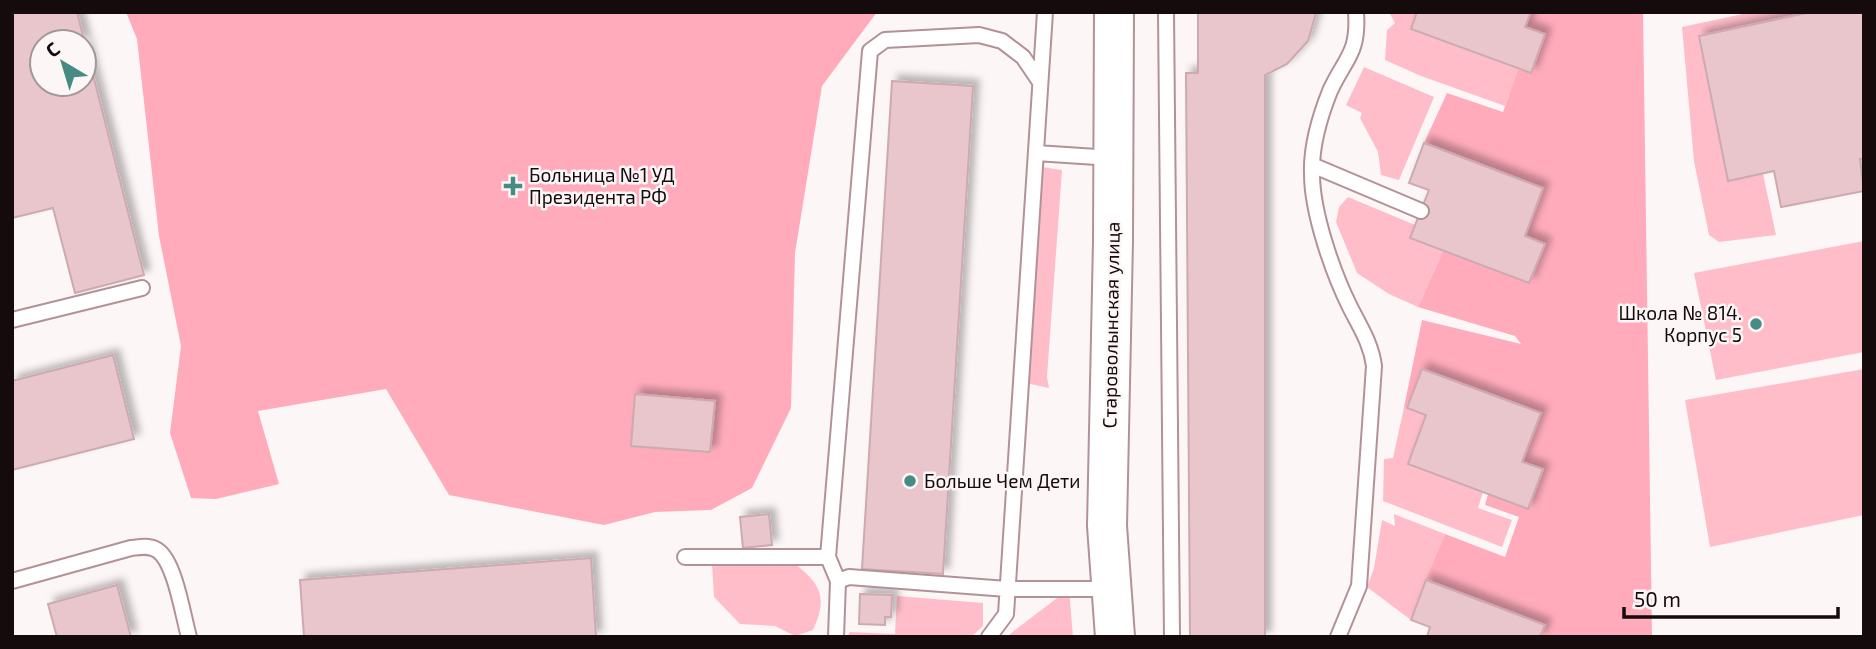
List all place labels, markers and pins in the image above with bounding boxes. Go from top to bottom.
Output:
place label: Больница №1 УД Президента РФ [529,163,675,208]
marker: Больница №1 УД Президента РФ [503,176,523,196]
place label: Школа № 814. Корпус 5 [1618,301,1742,347]
marker: Школа № 814. Корпус 5 [1748,316,1764,332]
place label: Больше Чем Дети [924,469,1080,492]
marker: Больше Чем Дети [902,473,918,489]

